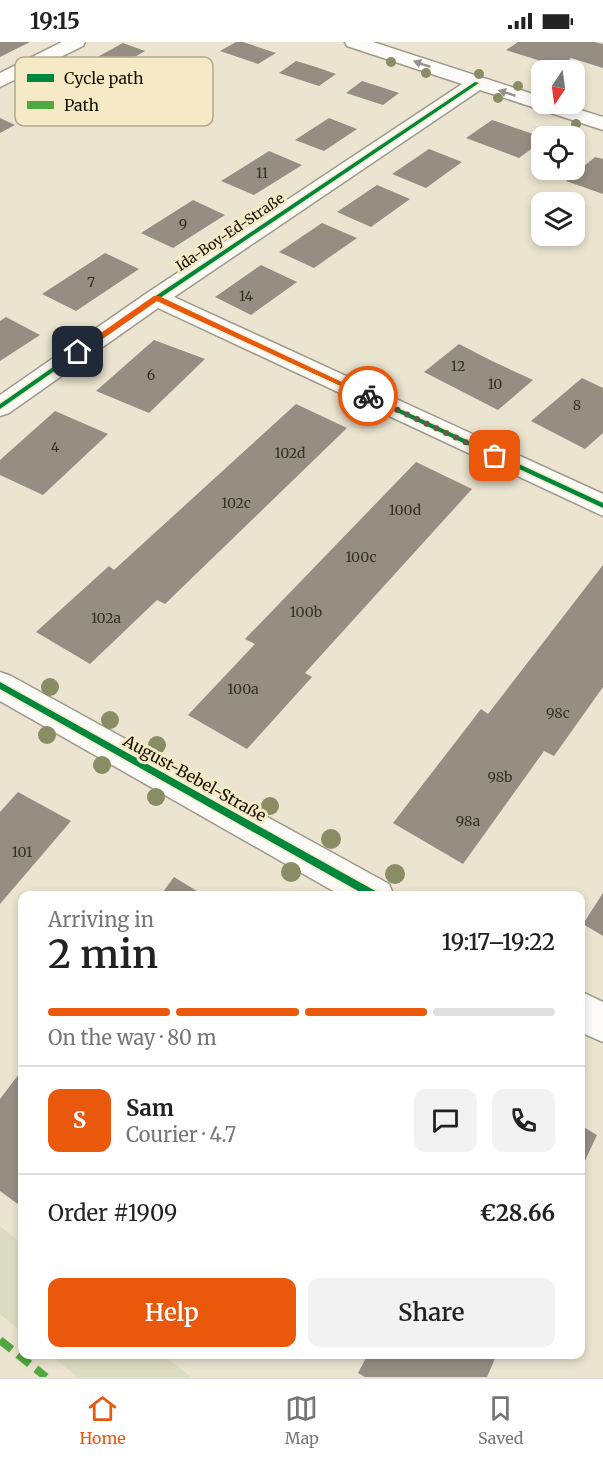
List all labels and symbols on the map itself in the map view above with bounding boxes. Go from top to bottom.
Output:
legend [15,57,213,126]
one-way arrow [413,59,431,69]
north arrow [531,60,585,114]
text: Cycle path [64,68,144,88]
one-way arrow [498,88,516,97]
text: Path [64,95,100,115]
house number: 11 [256,164,268,182]
street label: Ida-Boy-Ed-Straße [173,189,287,275]
house number: 9 [179,215,187,233]
house number: 7 [87,273,95,291]
house number: 14 [239,287,253,305]
pin [52,326,103,377]
house number: 12 [451,357,465,375]
house number: 6 [147,366,155,384]
courier [338,366,398,426]
house number: 10 [488,375,502,393]
house number: 8 [573,396,581,414]
pin [469,430,520,481]
house number: 4 [51,438,60,456]
house number: 102d [274,444,306,462]
house number: 102c [221,494,251,512]
house number: 100d [389,501,422,519]
house number: 100c [345,548,377,566]
house number: 100b [290,603,322,621]
house number: 102a [91,609,122,627]
house number: 100a [227,680,259,698]
house number: 98c [546,704,570,722]
street label: August-Bebel-Straße [119,730,270,826]
house number: 98b [488,768,512,786]
house number: 98a [456,812,481,830]
house number: 101 [12,843,32,861]

